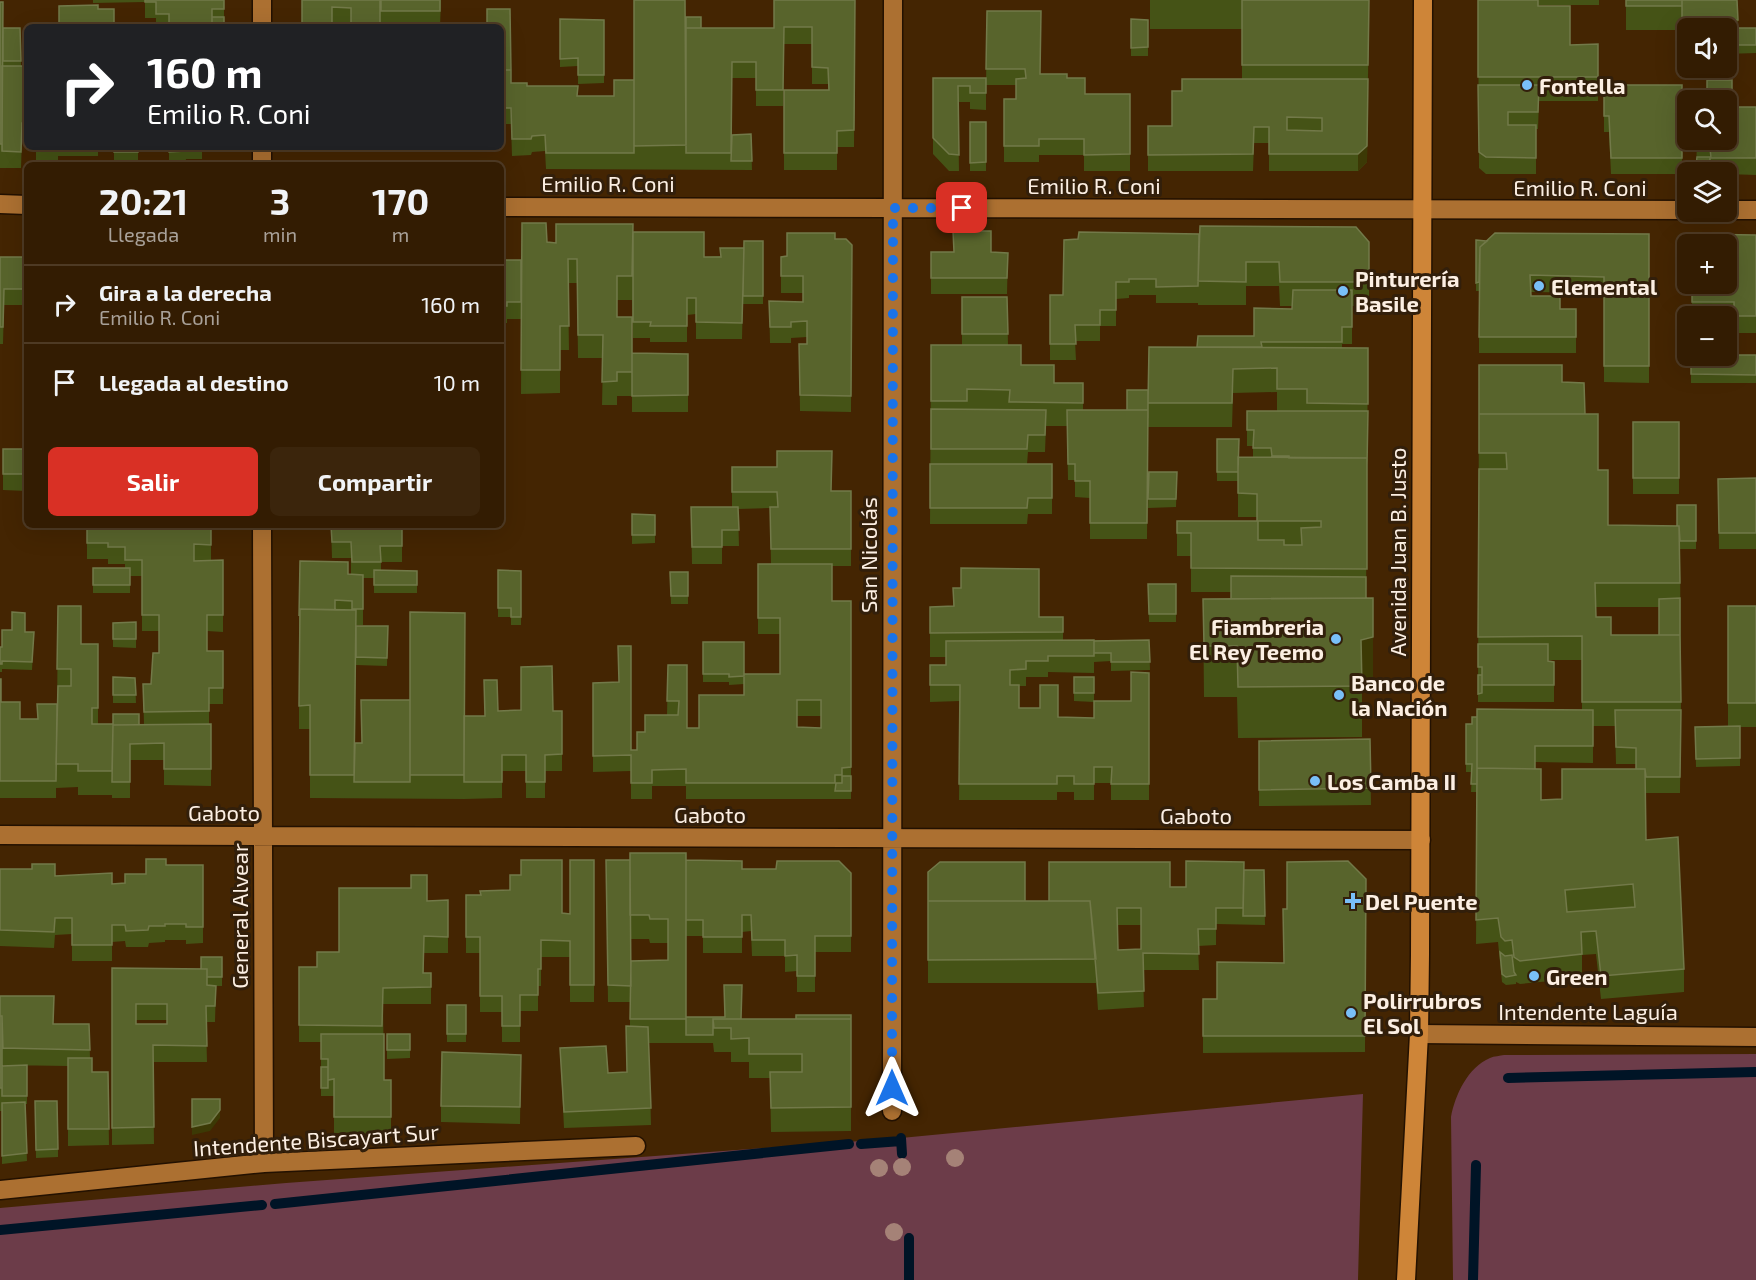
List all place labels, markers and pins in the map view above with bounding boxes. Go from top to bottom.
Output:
place label: Fontella [1539,72,1626,98]
marker: Fontella [1520,78,1534,92]
pin [936,182,987,233]
place label: Pinturería Basile [1355,265,1460,316]
place label: Elemental [1551,273,1658,299]
marker: Elemental [1532,279,1546,293]
marker: Pinturería Basile [1336,284,1350,298]
place label: Fiambreria El Rey Teemo [1189,613,1324,665]
marker: Fiambreria El Rey Teemo [1329,632,1343,646]
place label: Banco de la Nación [1351,669,1447,720]
marker: Banco de la Nación [1332,688,1346,702]
place label: Los Camba II [1327,768,1456,794]
marker: Los Camba II [1308,774,1322,788]
place label: Del Puente [1365,888,1478,914]
marker: Del Puente [1346,894,1360,908]
place label: Green [1546,963,1608,989]
marker: Green [1527,969,1541,983]
place label: Polirrubros El Sol [1363,987,1482,1038]
marker: Polirrubros El Sol [1344,1006,1358,1020]

